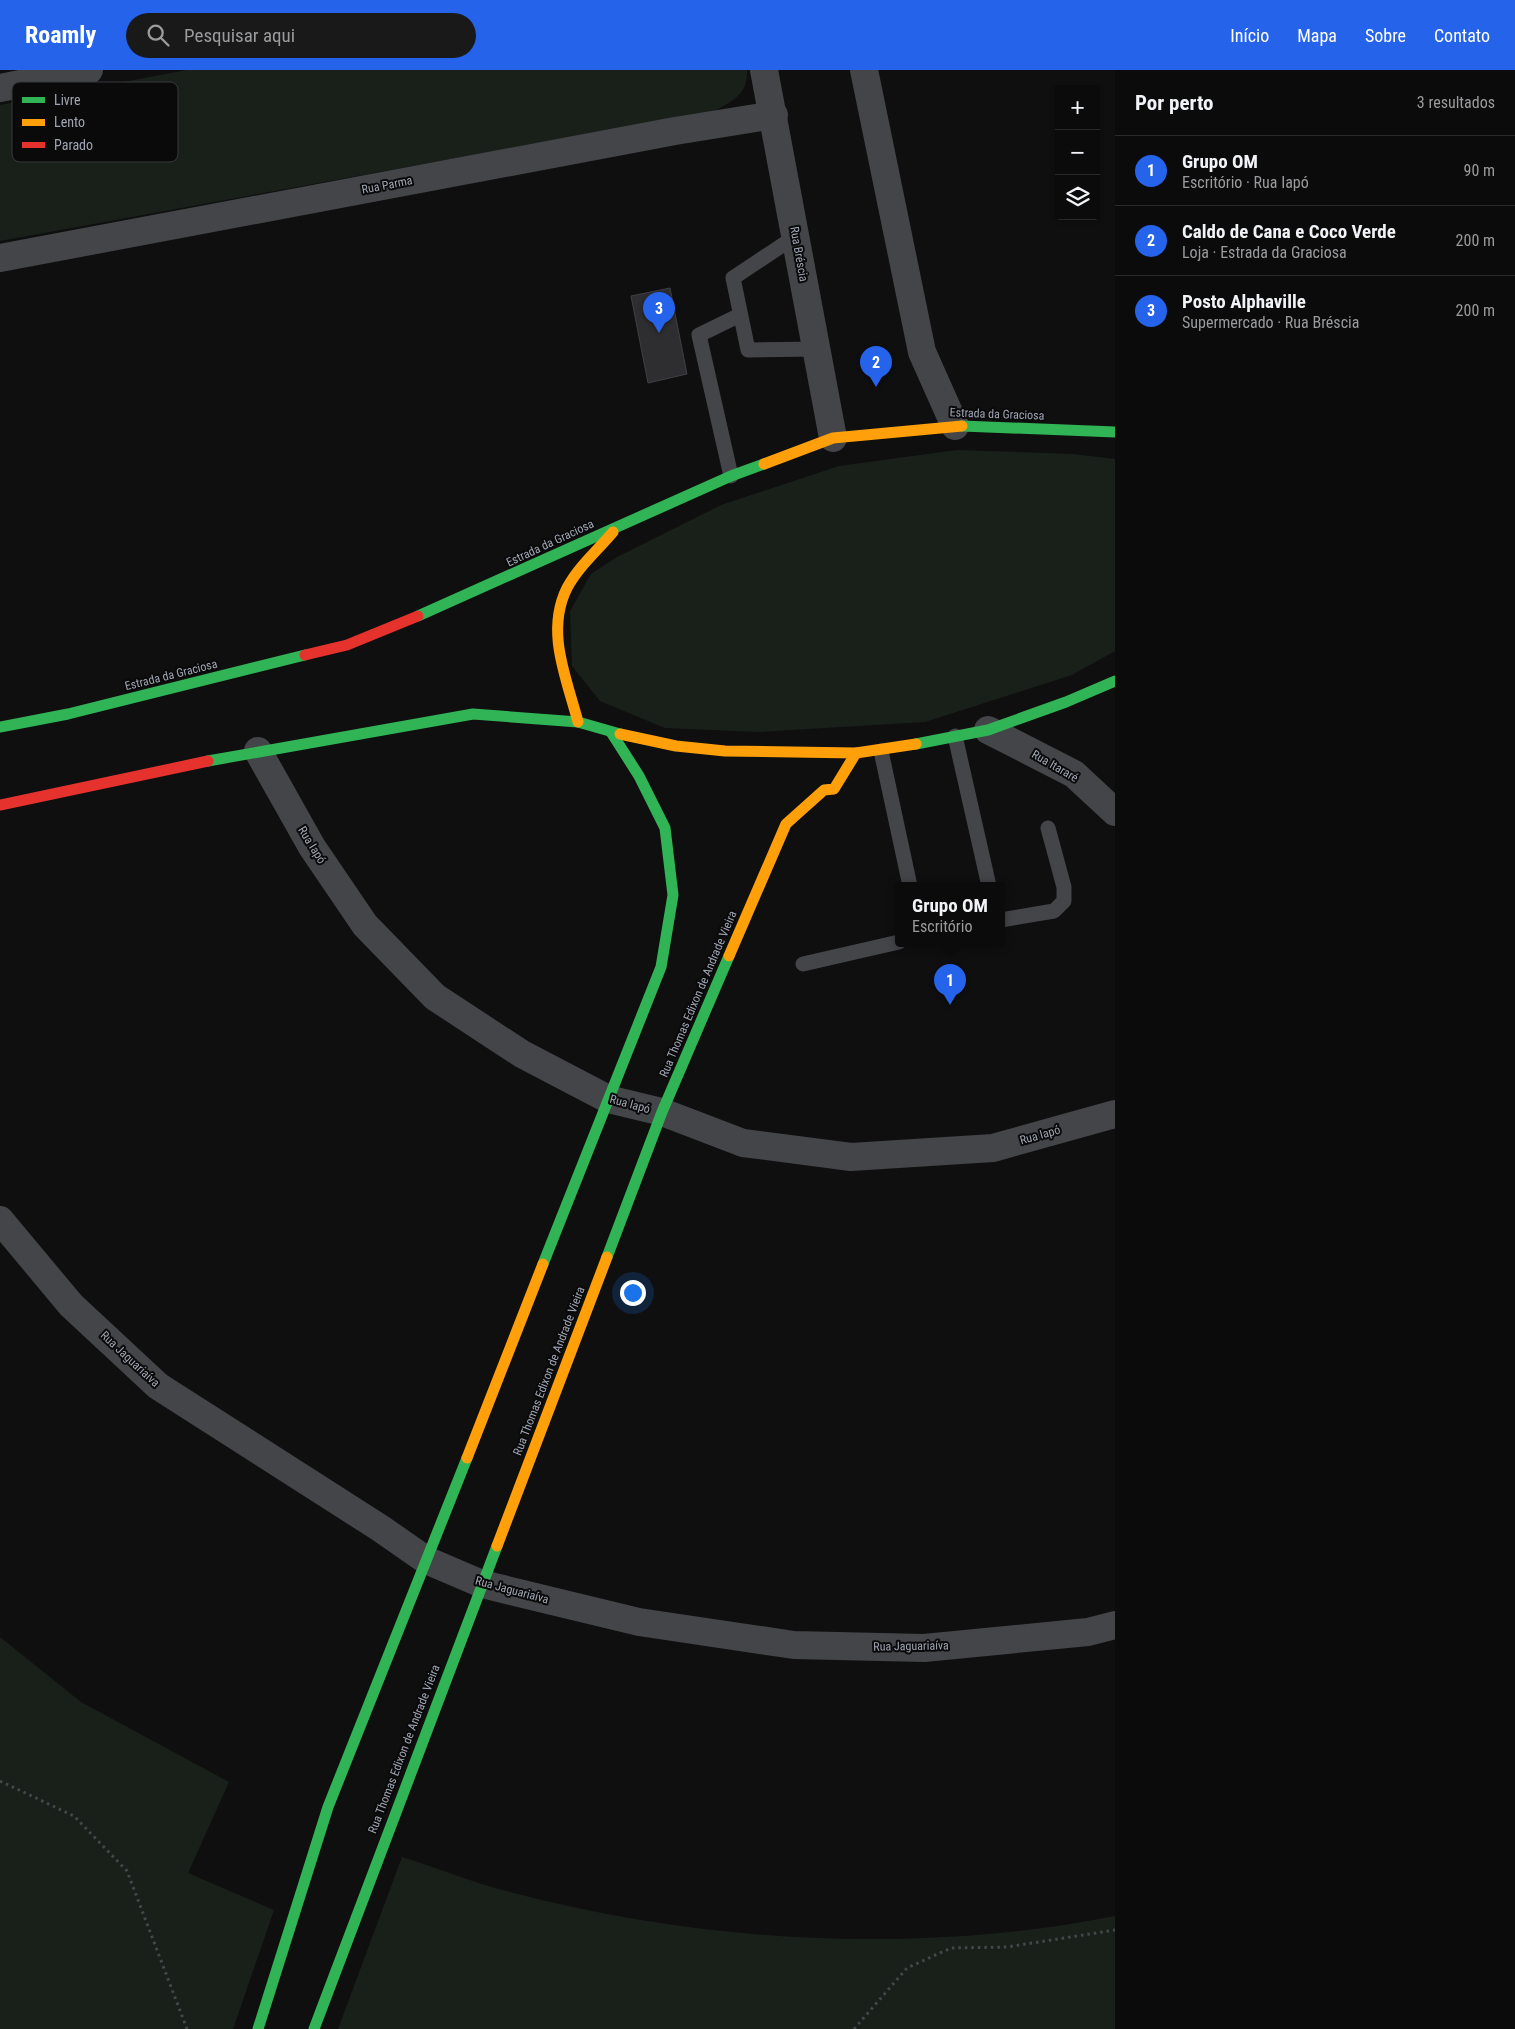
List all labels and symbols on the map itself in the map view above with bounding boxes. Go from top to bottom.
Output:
legend [12,82,178,162]
text: Livre [54,92,81,108]
text: Lento [54,114,85,130]
text: Parado [54,137,93,153]
street label: Rua Parma [360,173,414,197]
street label: Rua Bréscia [787,225,811,283]
pin: 3 [643,292,675,333]
pin: 2 [860,346,892,387]
street label: Estrada da Graciosa [949,405,1045,423]
street label: Estrada da Graciosa [504,517,596,569]
street label: Estrada da Graciosa [123,657,219,693]
street label: Rua Itararé [1029,747,1081,785]
street label: Rua Iapó [295,824,329,866]
street label: Rua Thomas Edixon de Andrade Vieira [657,908,740,1079]
pin: 1 [934,964,966,1005]
street label: Rua Iapó [608,1092,652,1116]
street label: Rua Iapó [1018,1123,1062,1147]
your location [620,1280,646,1306]
street label: Rua Thomas Edixon de Andrade Vieira [510,1285,588,1457]
street label: Rua Jaguariaíva [98,1328,163,1390]
street label: Rua Jaguariaíva [474,1573,550,1607]
street label: Rua Jaguariaíva [873,1638,949,1654]
street label: Rua Thomas Edixon de Andrade Vieira [365,1663,443,1835]

